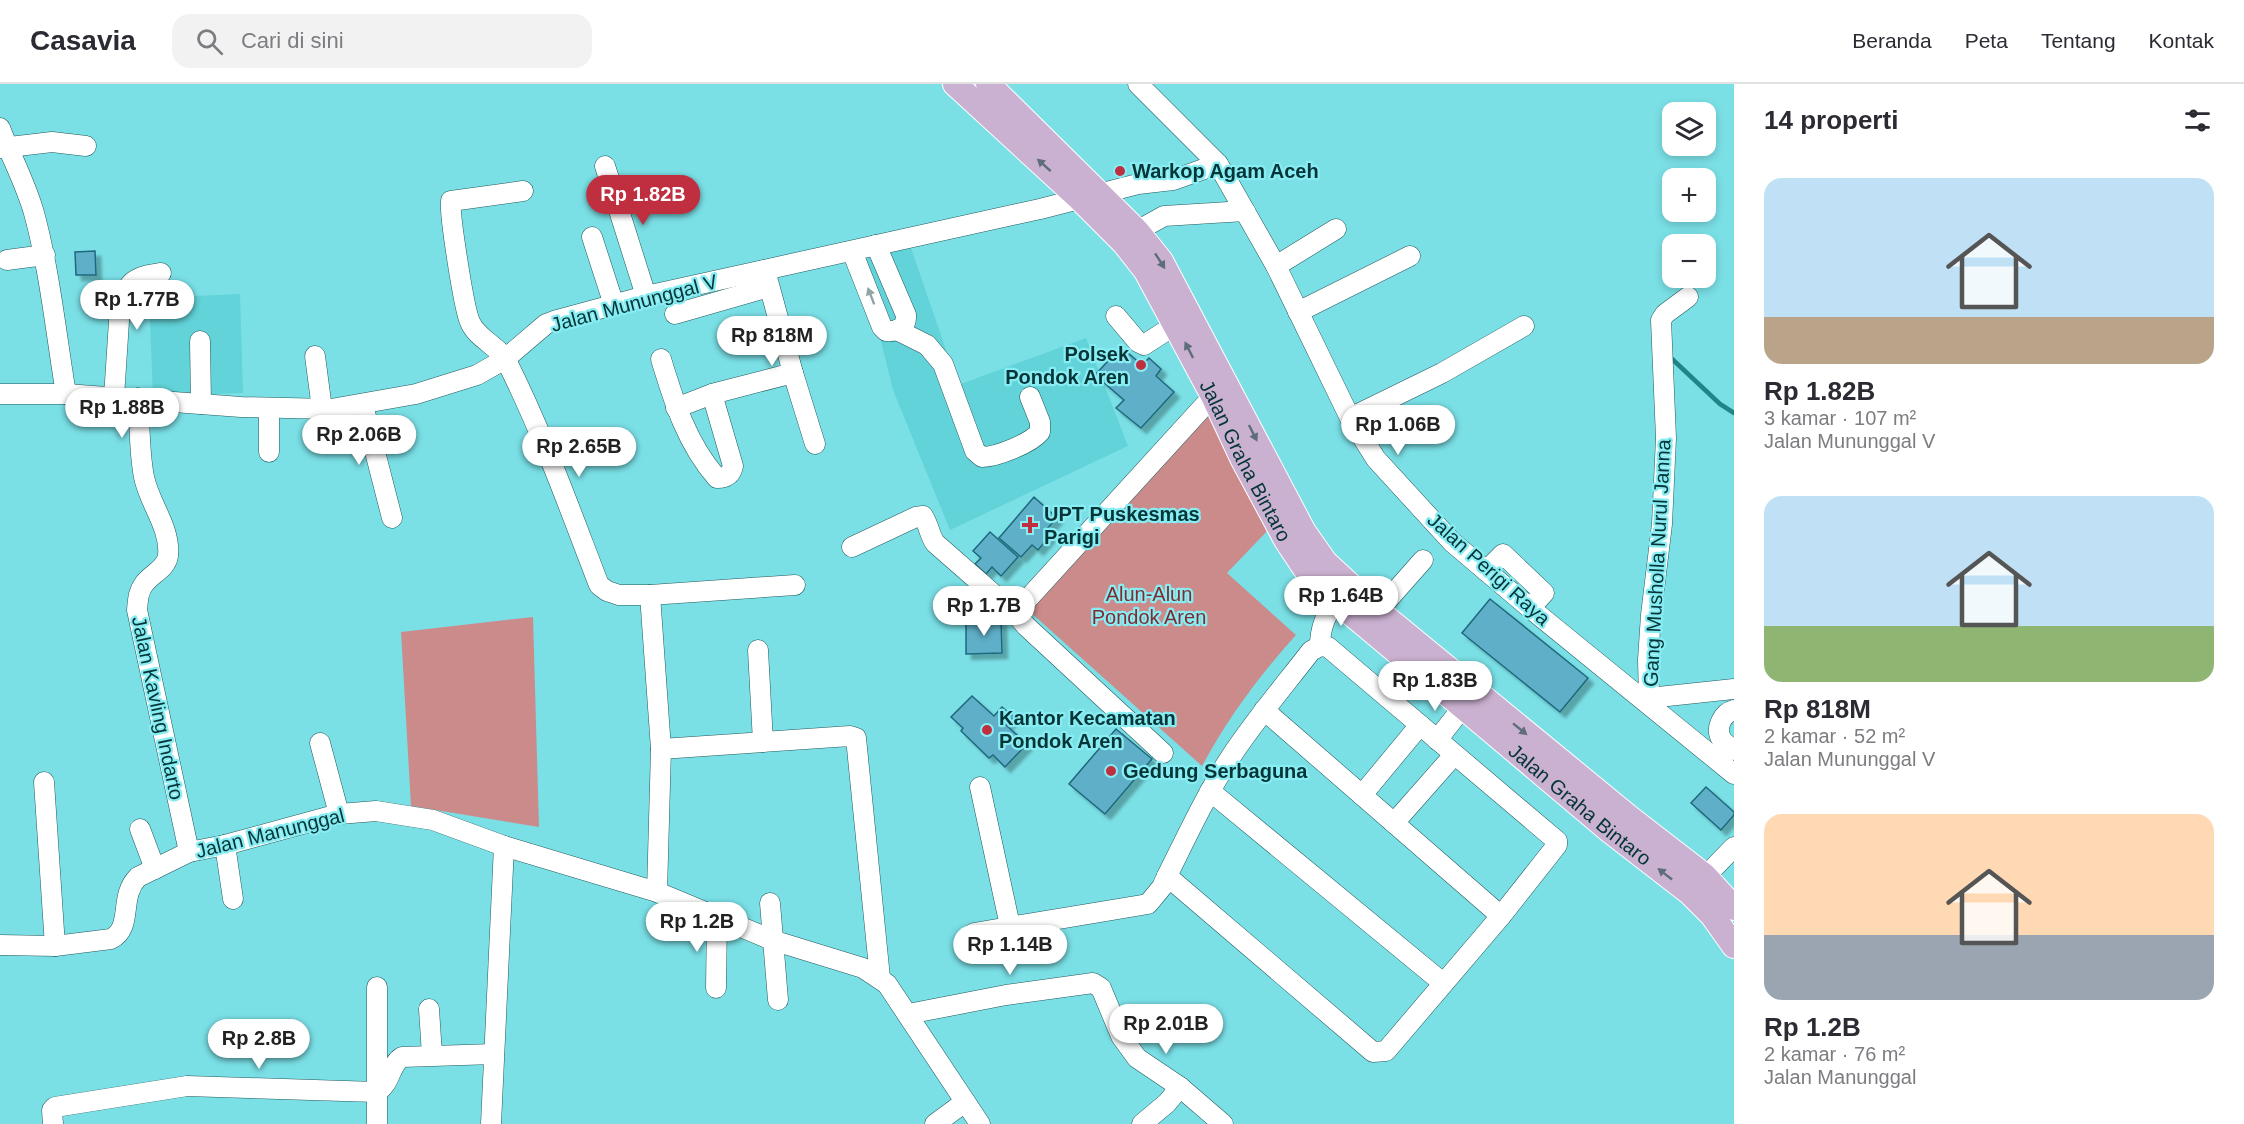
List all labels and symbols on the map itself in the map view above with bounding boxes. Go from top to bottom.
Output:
one-way arrow [1037,159,1051,173]
place label: Warkop Agam Aceh [1132,160,1319,182]
marker: Warkop Agam Aceh [1113,164,1127,178]
pin: Rp 1.82B [581,175,705,226]
one-way arrow [1155,253,1166,270]
street label: Jalan Mununggal V [548,270,720,336]
pin: Rp 1.77B [75,280,199,331]
one-way arrow [866,287,876,305]
pin: Rp 818M [717,316,827,367]
one-way arrow [1184,341,1194,358]
place label: Polsek Pondok Aren [1005,343,1130,388]
marker: Polsek Pondok Aren [1134,358,1148,372]
street label: Jalan Graha Bintaro [1196,376,1296,545]
pin: Rp 1.88B [60,388,184,439]
pin: Rp 1.06B [1336,405,1460,456]
pin: Rp 2.06B [297,415,421,466]
one-way arrow [1248,425,1258,442]
pin: Rp 2.65B [517,427,641,478]
street label: Gang Musholla Nurul Janna [1640,438,1675,687]
place label: UPT Puskesmas Parigi [1044,503,1200,548]
street label: Jalan Perigi Raya [1423,508,1555,630]
marker: UPT Puskesmas Parigi [1021,516,1039,534]
pin: Rp 1.64B [1279,576,1403,627]
park label: Alun-Alun Pondok Aren [1092,583,1206,628]
pin: Rp 1.7B [929,586,1039,637]
street label: Jalan Kavling Indarto [128,614,188,802]
pin: Rp 1.83B [1373,661,1497,712]
place label: Kantor Kecamatan Pondok Aren [999,707,1176,752]
marker: Kantor Kecamatan Pondok Aren [980,723,994,737]
one-way arrow [1512,723,1528,736]
street label: Jalan Graha Bintaro [1504,739,1655,870]
place label: Gedung Serbaguna [1123,760,1308,782]
marker: Gedung Serbaguna [1104,764,1118,778]
street label: Jalan Manunggal [193,804,347,862]
one-way arrow [1657,867,1673,880]
pin: Rp 1.2B [642,902,752,953]
pin: Rp 1.14B [948,925,1072,976]
pin: Rp 2.01B [1104,1004,1228,1055]
pin: Rp 2.8B [204,1019,314,1070]

